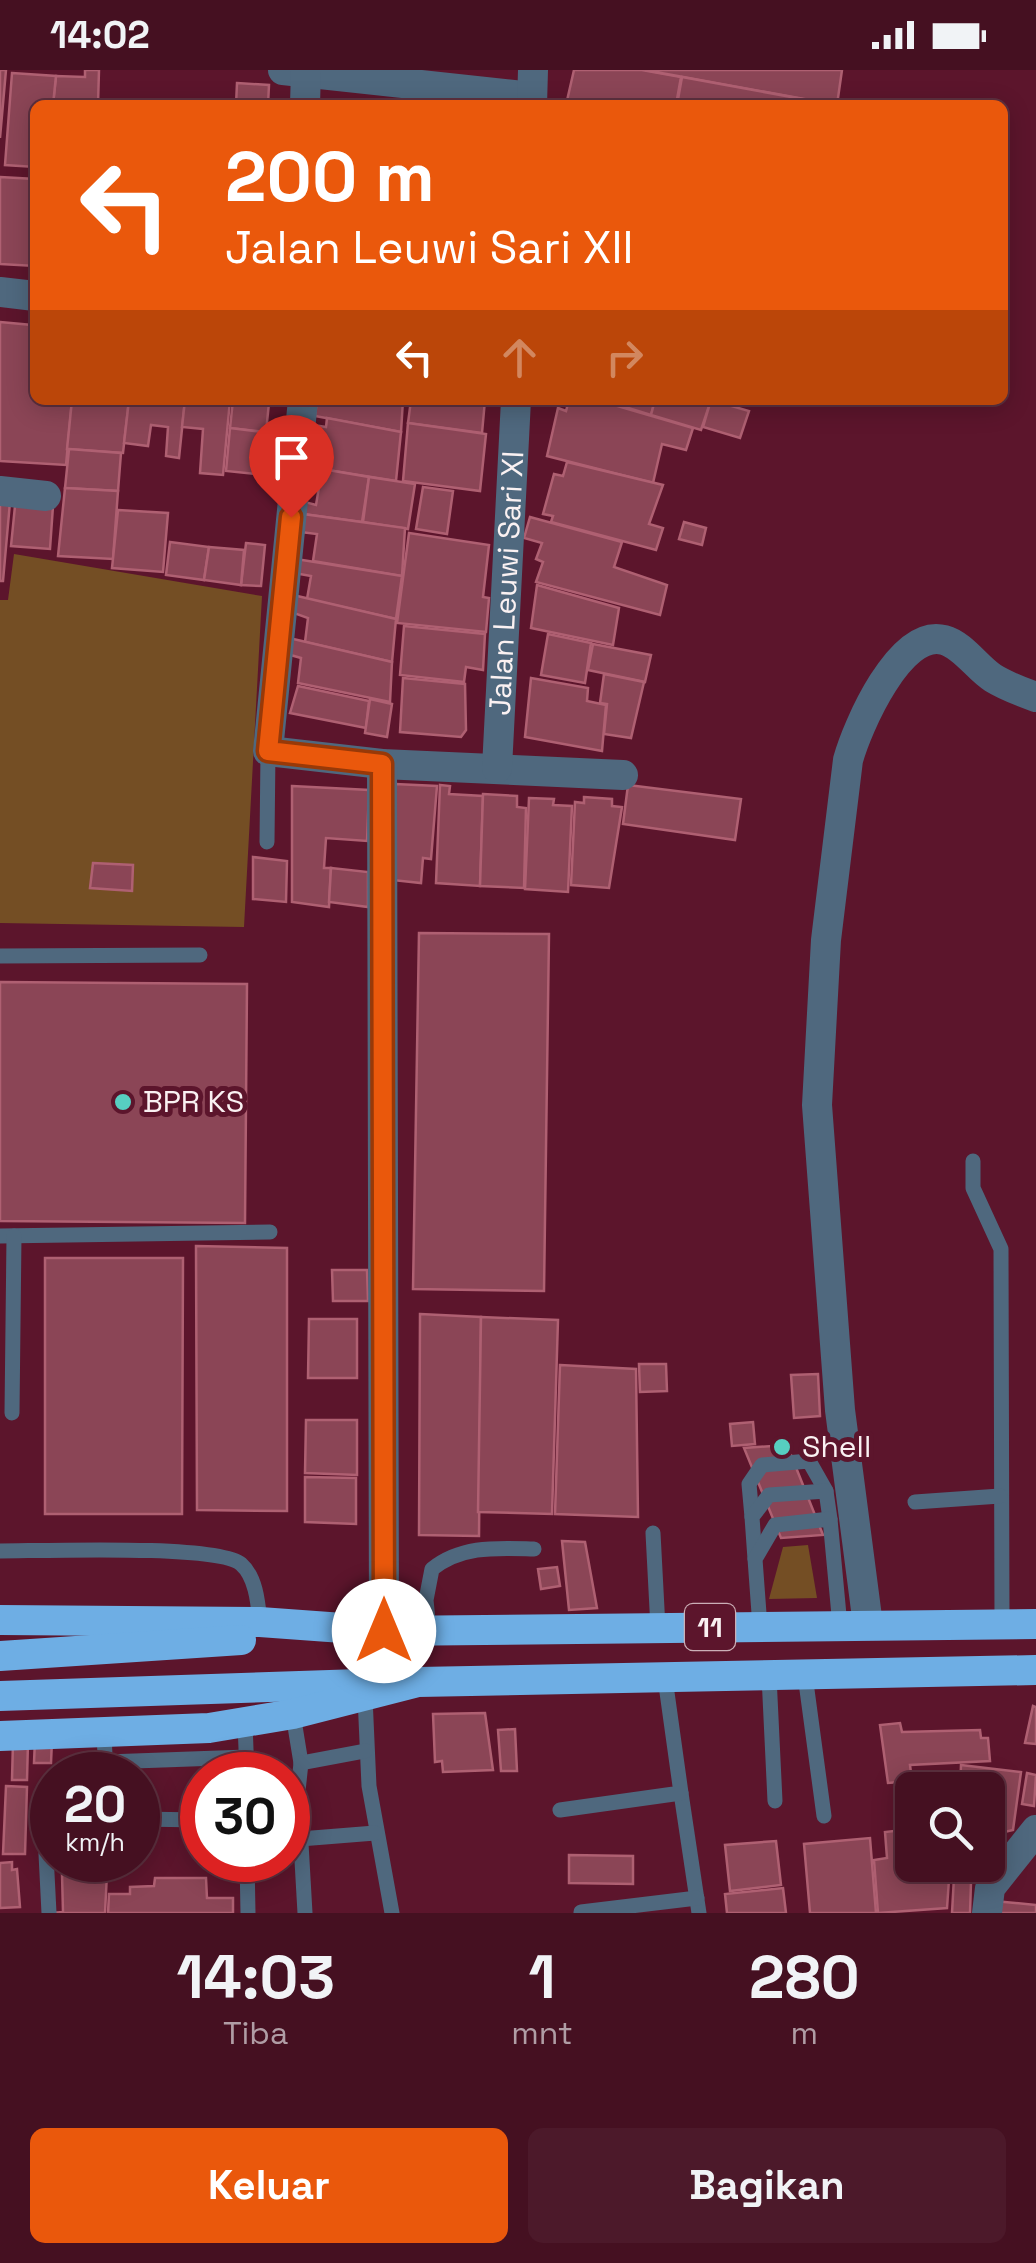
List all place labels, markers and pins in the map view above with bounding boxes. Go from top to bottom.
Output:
pin [249,415,334,518]
place label: BPR KS [143,1082,244,1121]
marker: BPR KS [112,1091,134,1113]
place label: Shell [802,1427,871,1466]
marker: Shell [771,1436,793,1458]

